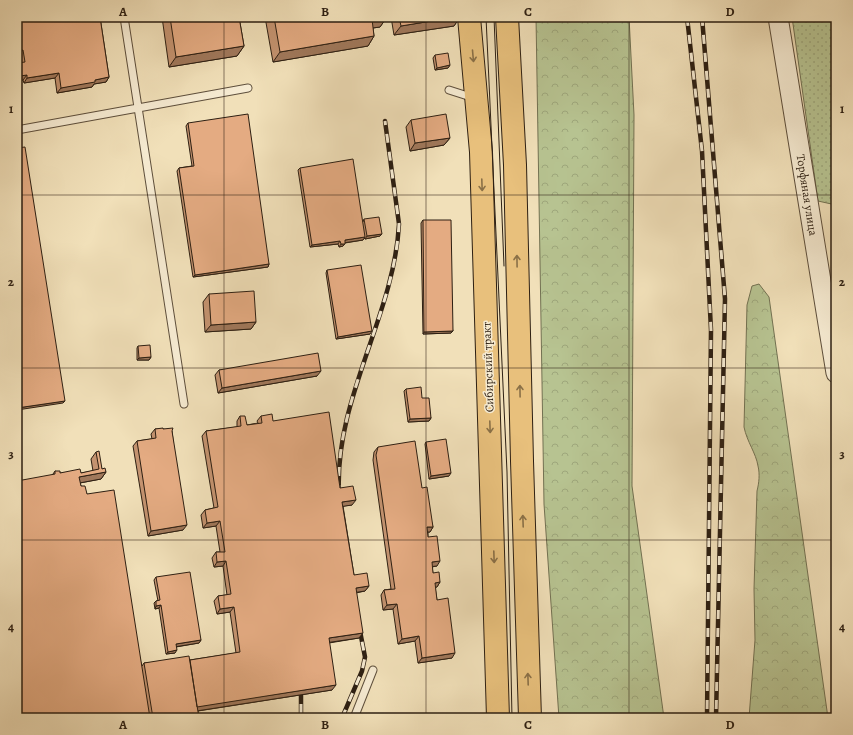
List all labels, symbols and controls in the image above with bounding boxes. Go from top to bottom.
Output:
text: A [118,3,128,20]
text: B [321,3,329,20]
text: C [524,3,532,20]
text: D [725,3,735,20]
one-way arrow [469,49,476,62]
text: 1 [9,100,14,117]
text: 1 [840,100,845,117]
street label: Торфяная улица [793,153,821,237]
one-way arrow [478,178,486,191]
one-way arrow [513,255,521,268]
text: 2 [8,273,15,290]
text: 2 [839,273,846,290]
street label: Сибирский тракт [478,321,498,413]
one-way arrow [516,385,524,398]
one-way arrow [486,420,494,433]
text: 3 [8,445,14,462]
text: 3 [839,445,845,462]
one-way arrow [520,515,527,528]
one-way arrow [490,550,498,563]
text: 4 [8,618,14,635]
text: 4 [839,618,845,635]
one-way arrow [525,673,532,686]
text: A [118,716,128,733]
text: B [321,716,329,733]
text: C [524,716,532,733]
text: D [725,716,735,733]

